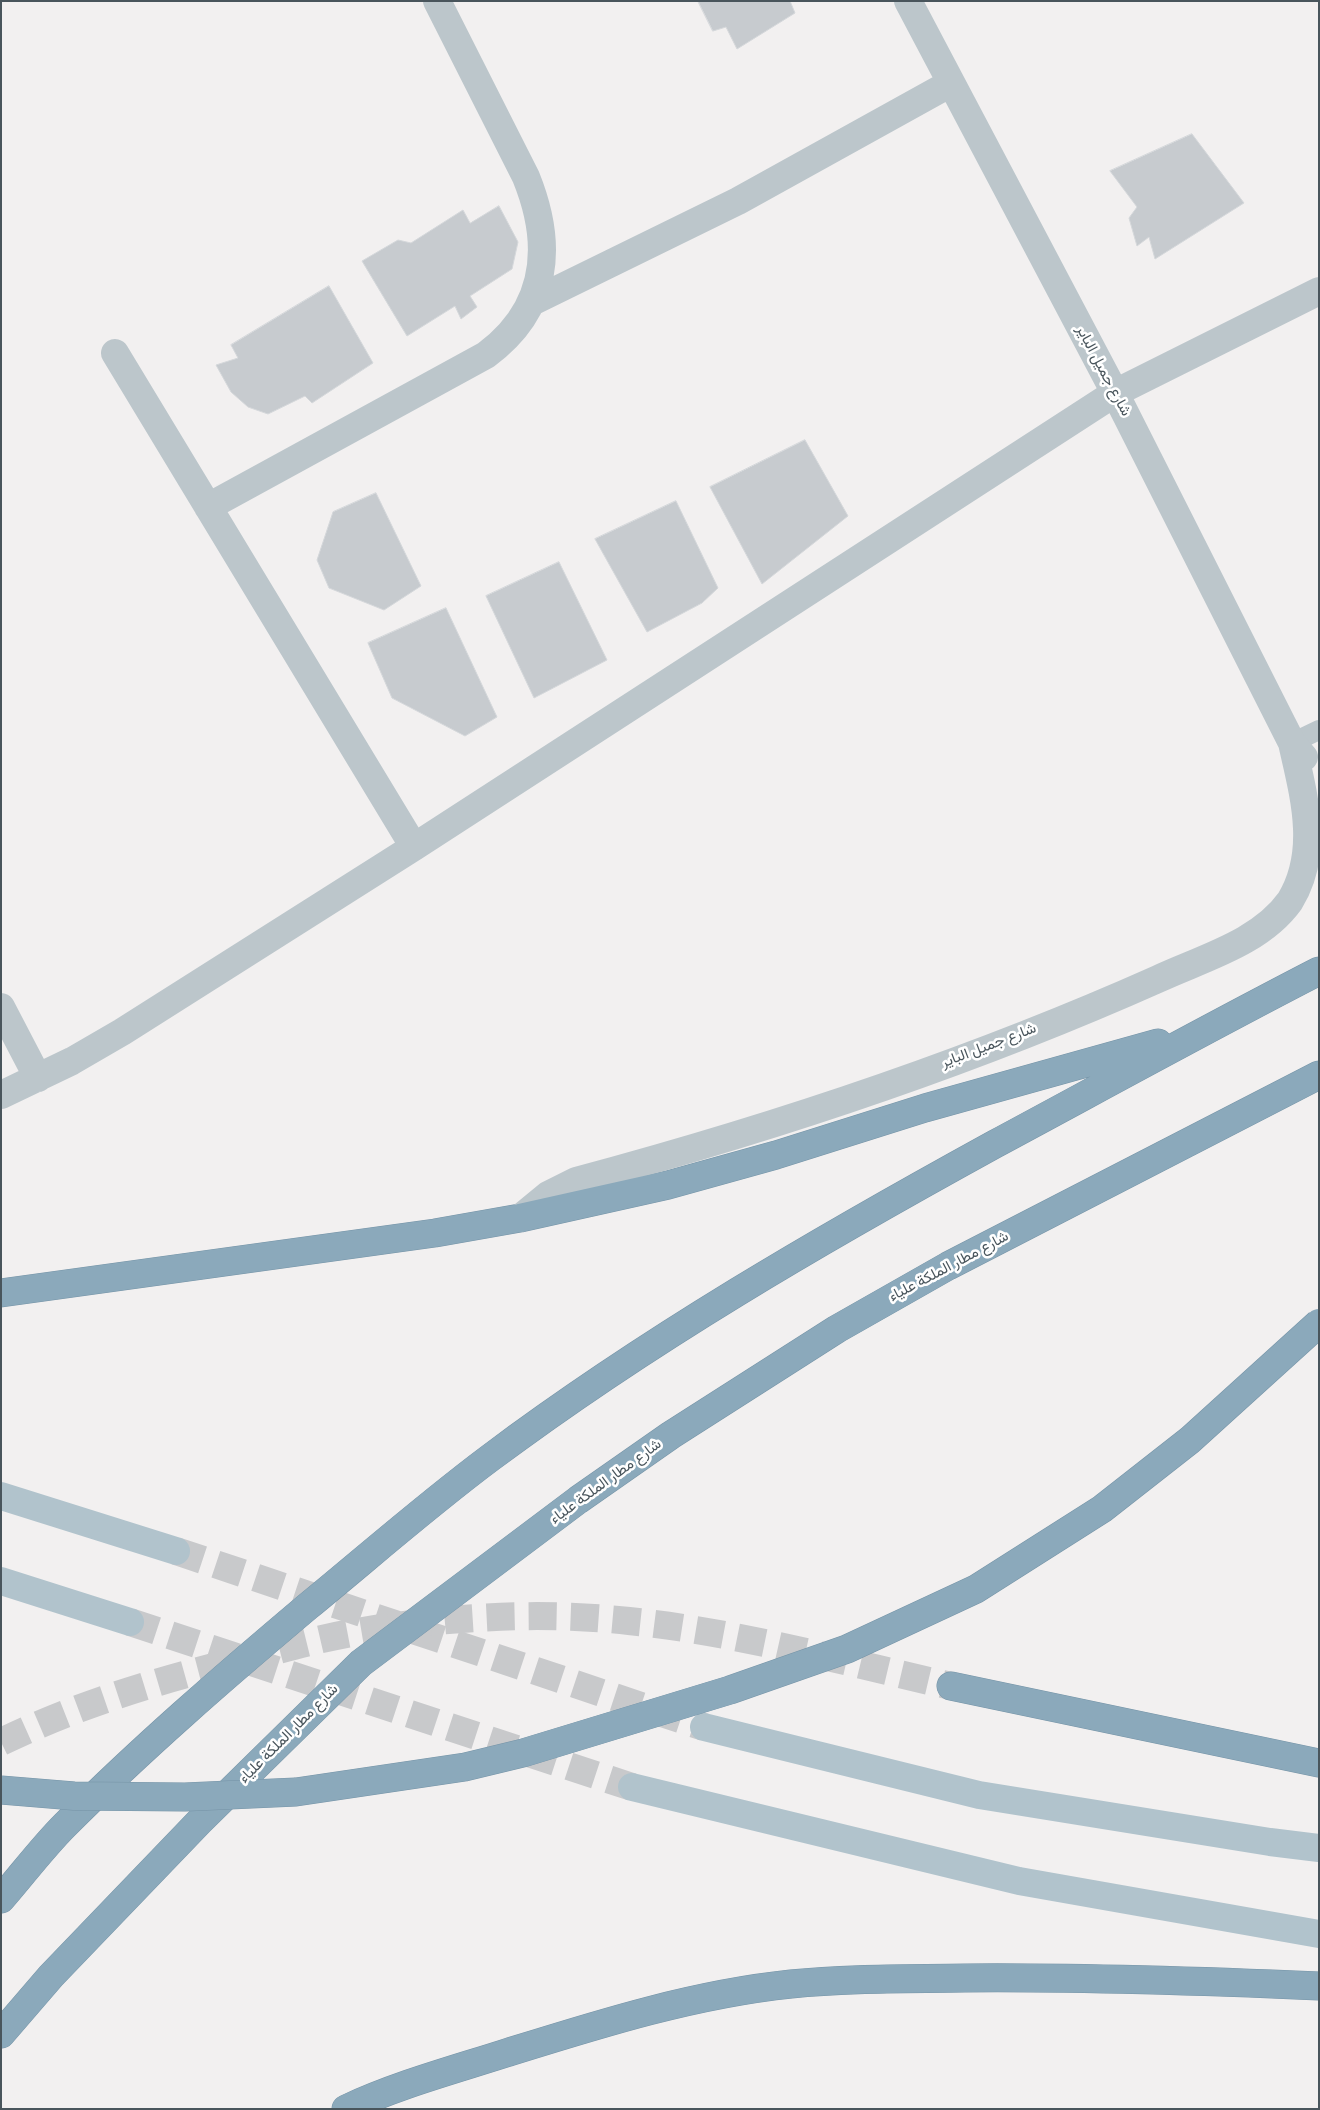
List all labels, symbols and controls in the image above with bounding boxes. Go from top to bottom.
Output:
street label: شارع جميل الباير [1072,323,1134,419]
street label: شارع جميل الباير [939,1020,1039,1072]
street label: شارع مطار الملكة علياء [886,1228,1012,1306]
street label: شارع مطار الملكة علياء [547,1436,665,1528]
street label: شارع مطار الملكة علياء [236,1681,342,1787]

